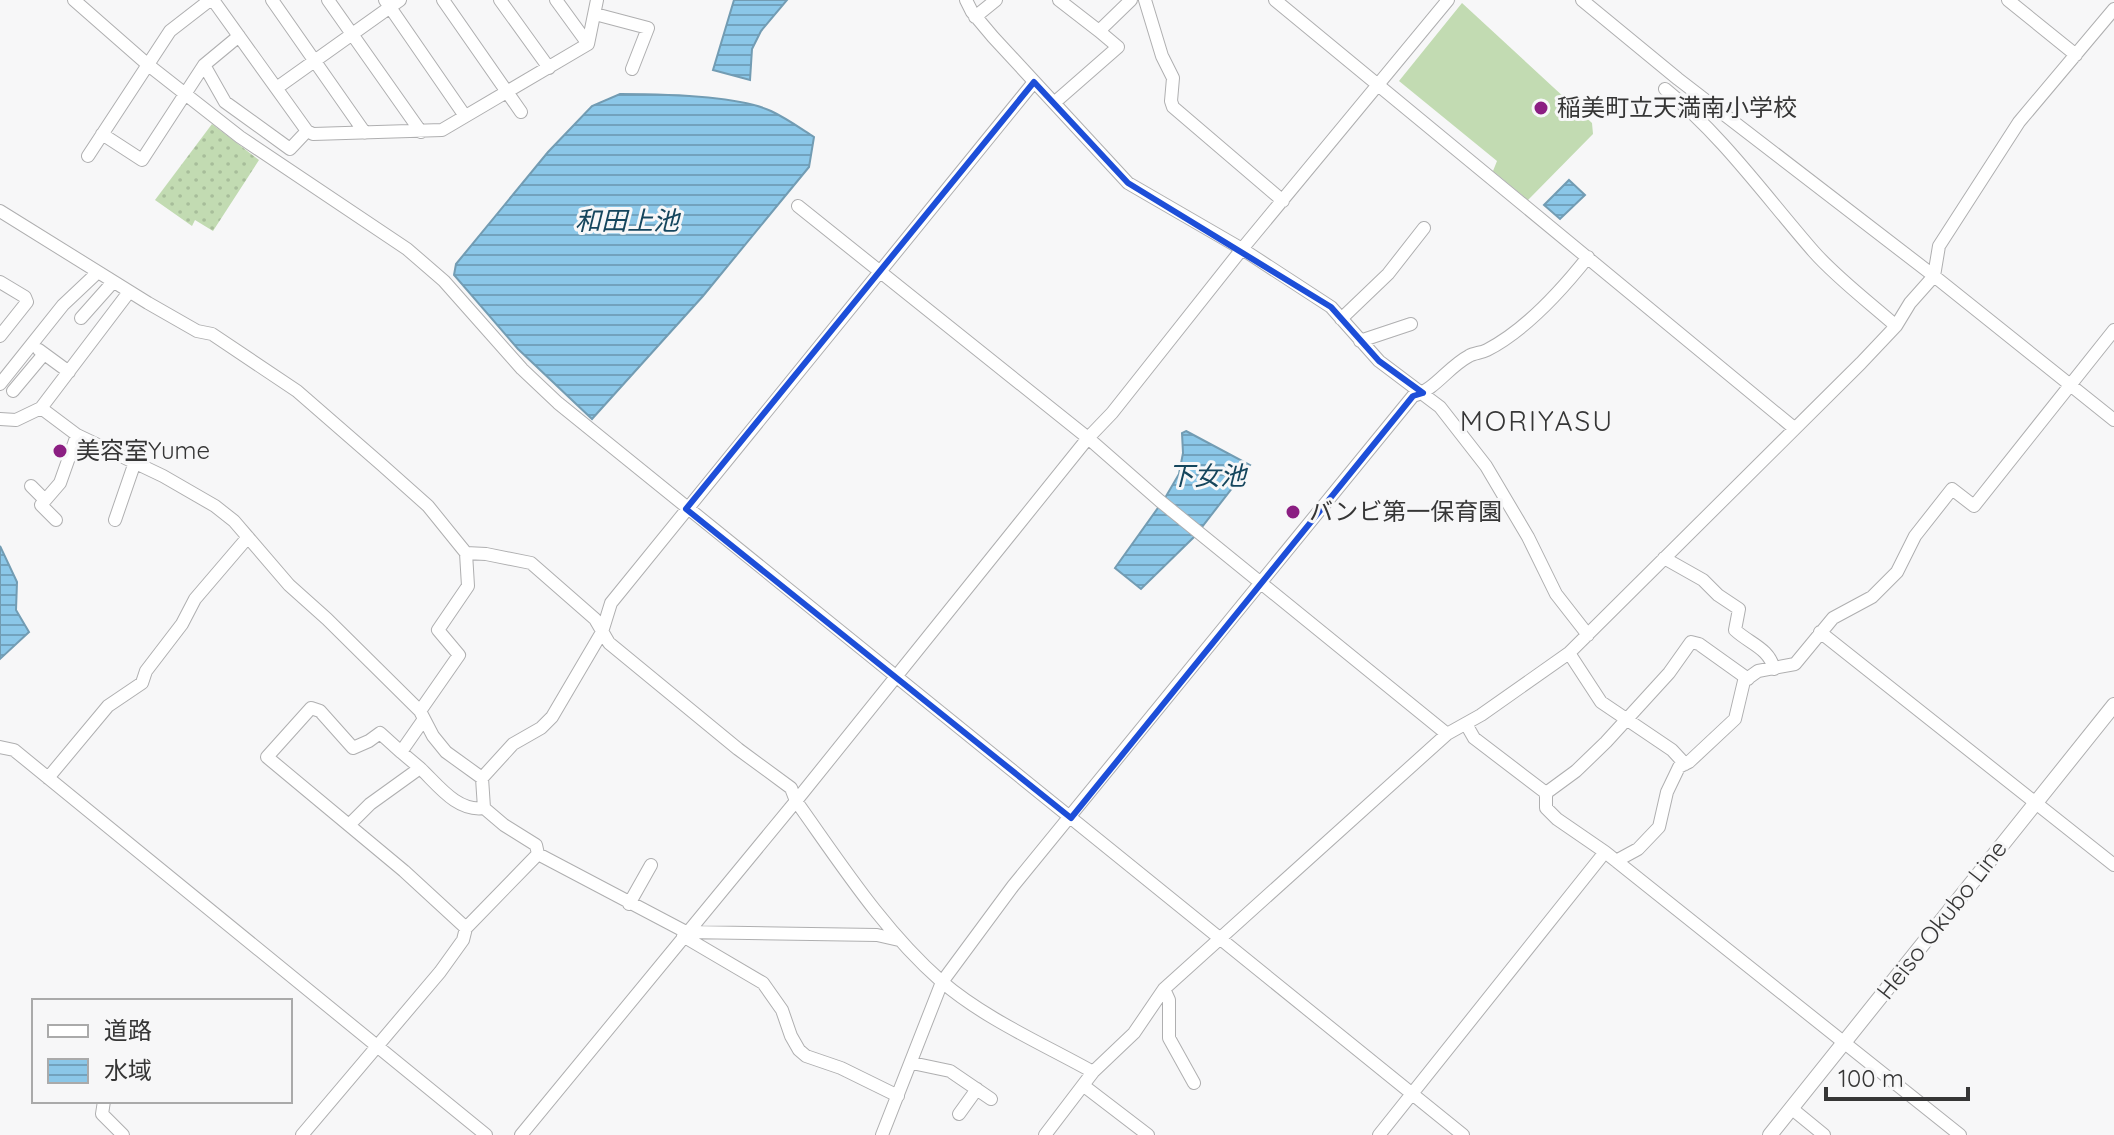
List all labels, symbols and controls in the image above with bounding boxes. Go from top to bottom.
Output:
place label: 稲美町立天満南小学校 [1557,92,1797,122]
marker: 稲美町立天満南小学校 [1532,99,1550,117]
water label: 和田上池 [575,204,682,237]
district label: MORIYASU [1460,403,1614,438]
place label: 美容室Yume [76,435,210,465]
marker: 美容室Yume [51,442,69,460]
water label: 下女池 [1168,459,1249,492]
place label: バンビ第一保育園 [1309,496,1502,526]
marker: バンビ第一保育園 [1284,503,1302,521]
street label: Heiso Okubo Line [1870,834,2013,1005]
legend [32,999,292,1103]
text: 道路 [104,1015,152,1045]
scale bar [1826,1051,1968,1101]
text: 水域 [104,1055,152,1085]
text: 100 m [1838,1063,1904,1093]

